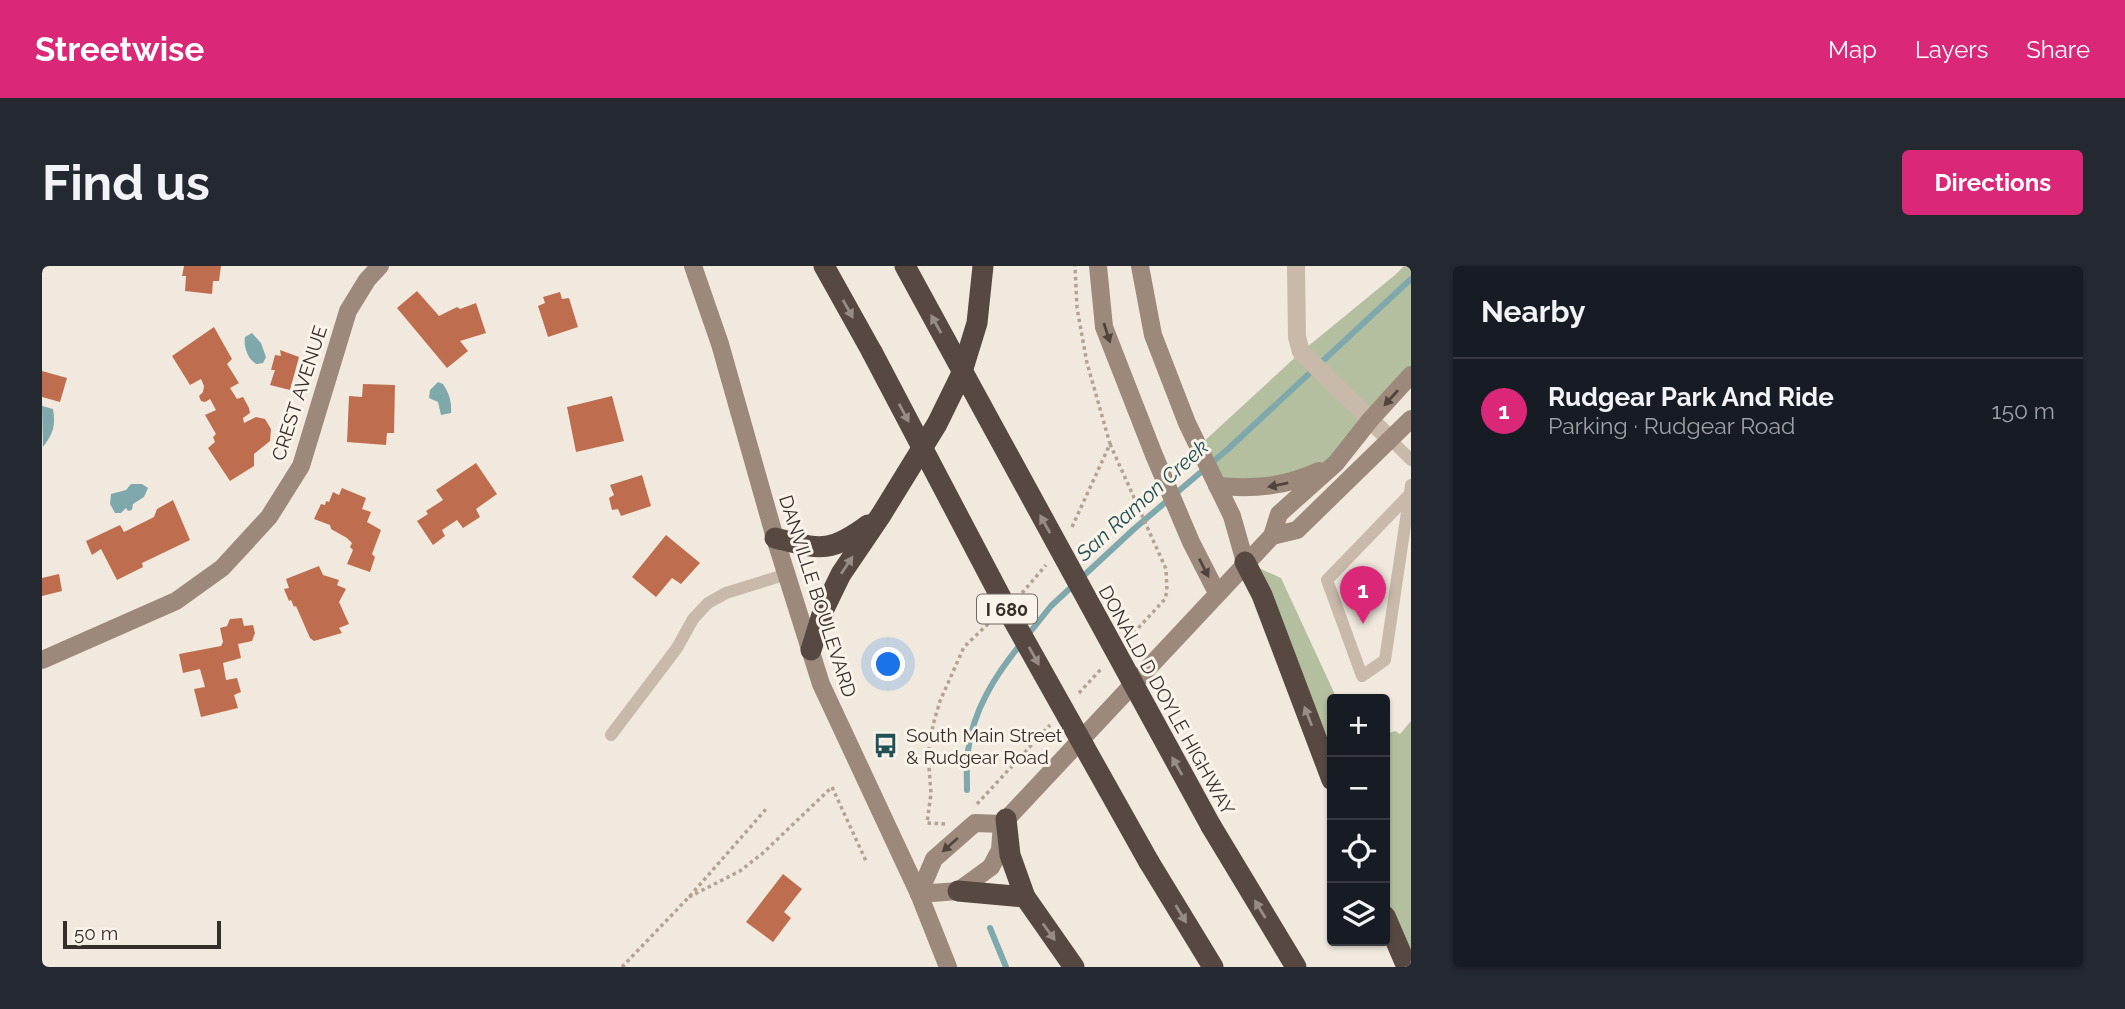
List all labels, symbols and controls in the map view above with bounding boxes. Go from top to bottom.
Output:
text: Streetwise [35,30,204,69]
text: Map [1828,35,1877,64]
text: Layers [1915,35,1988,64]
text: Share [2026,35,2090,64]
button: Directions [1902,150,2083,215]
text: Find us [42,154,210,211]
text: Nearby [1481,294,1585,329]
one-way arrow [842,299,854,319]
one-way arrow [930,314,942,334]
street label: CREST AVENUE [267,323,331,463]
one-way arrow [1103,323,1113,344]
text: Rudgear Park And Ride [1548,382,1834,412]
one-way arrow [1383,389,1399,406]
text: 1 [1498,397,1510,424]
text: 150 m [1992,397,2055,424]
one-way arrow [897,403,909,423]
text: Parking · Rudgear Road [1548,412,1795,439]
water label: San Ramon Creek [1070,434,1213,567]
one-way arrow [1267,479,1289,490]
street label: DANVILLE BOULEVARD [775,492,861,700]
one-way arrow [1039,514,1051,534]
one-way arrow [840,556,853,575]
one-way arrow [1198,558,1210,578]
pin: 1 [1340,566,1386,624]
street label: DONALD D DOYLE HIGHWAY [1095,581,1240,819]
road number: I 680 [977,594,1037,624]
your location [871,647,905,681]
one-way arrow [1028,647,1040,666]
map controls [1327,694,1390,946]
button: + [1327,694,1390,757]
one-way arrow [1302,705,1313,726]
place label: South Main Street & Rudgear Road [906,724,1063,768]
bus stop icon: South Main Street & Rudgear Road [872,732,900,760]
one-way arrow [1171,757,1183,776]
button: − [1327,757,1390,820]
button: locate [1327,820,1390,883]
one-way arrow [941,837,959,853]
button: layers [1327,883,1390,946]
one-way arrow [1254,899,1266,919]
one-way arrow [1175,905,1188,924]
scale bar [63,918,220,950]
text: 50 m [74,922,118,944]
one-way arrow [1042,923,1056,941]

